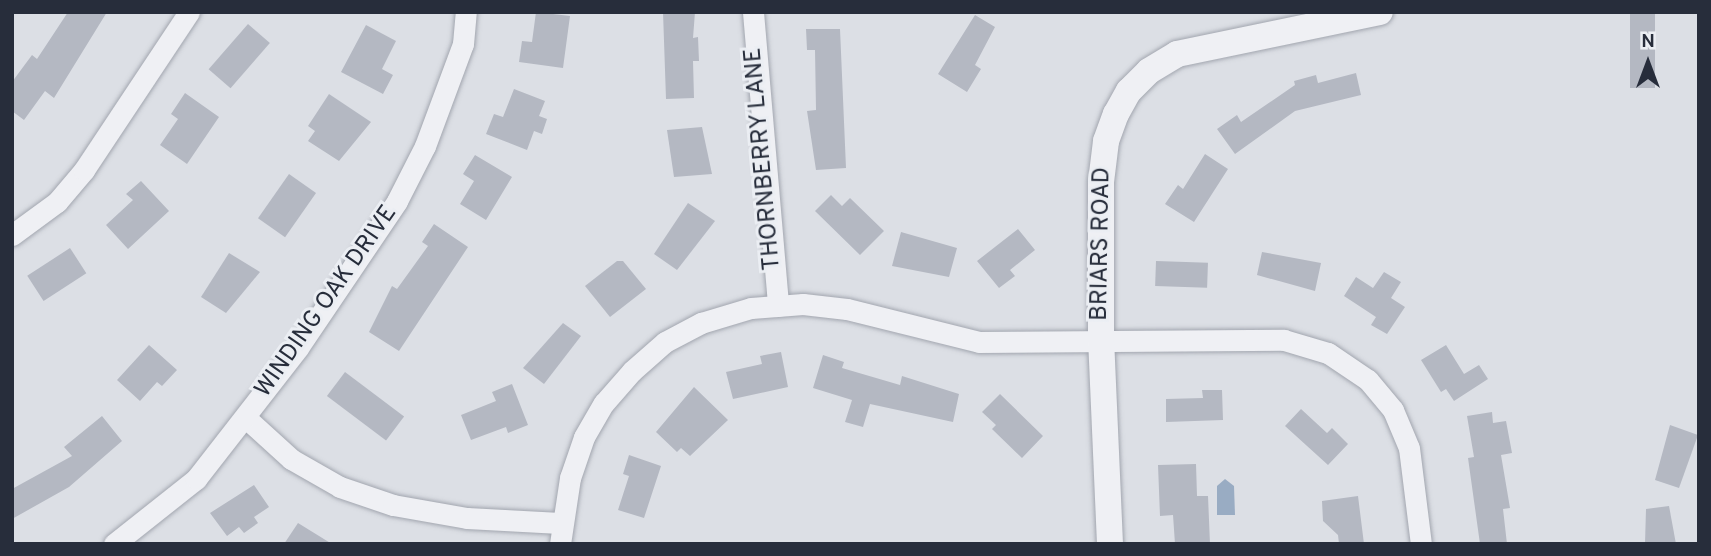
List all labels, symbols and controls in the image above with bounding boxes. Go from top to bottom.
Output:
north arrow [1613,28,1683,98]
text: N [1641,30,1655,54]
street label: THORNBERRY LANE [740,46,788,272]
street label: BRIARS ROAD [1086,167,1118,321]
street label: WINDING OAK DRIVE [250,200,404,404]

